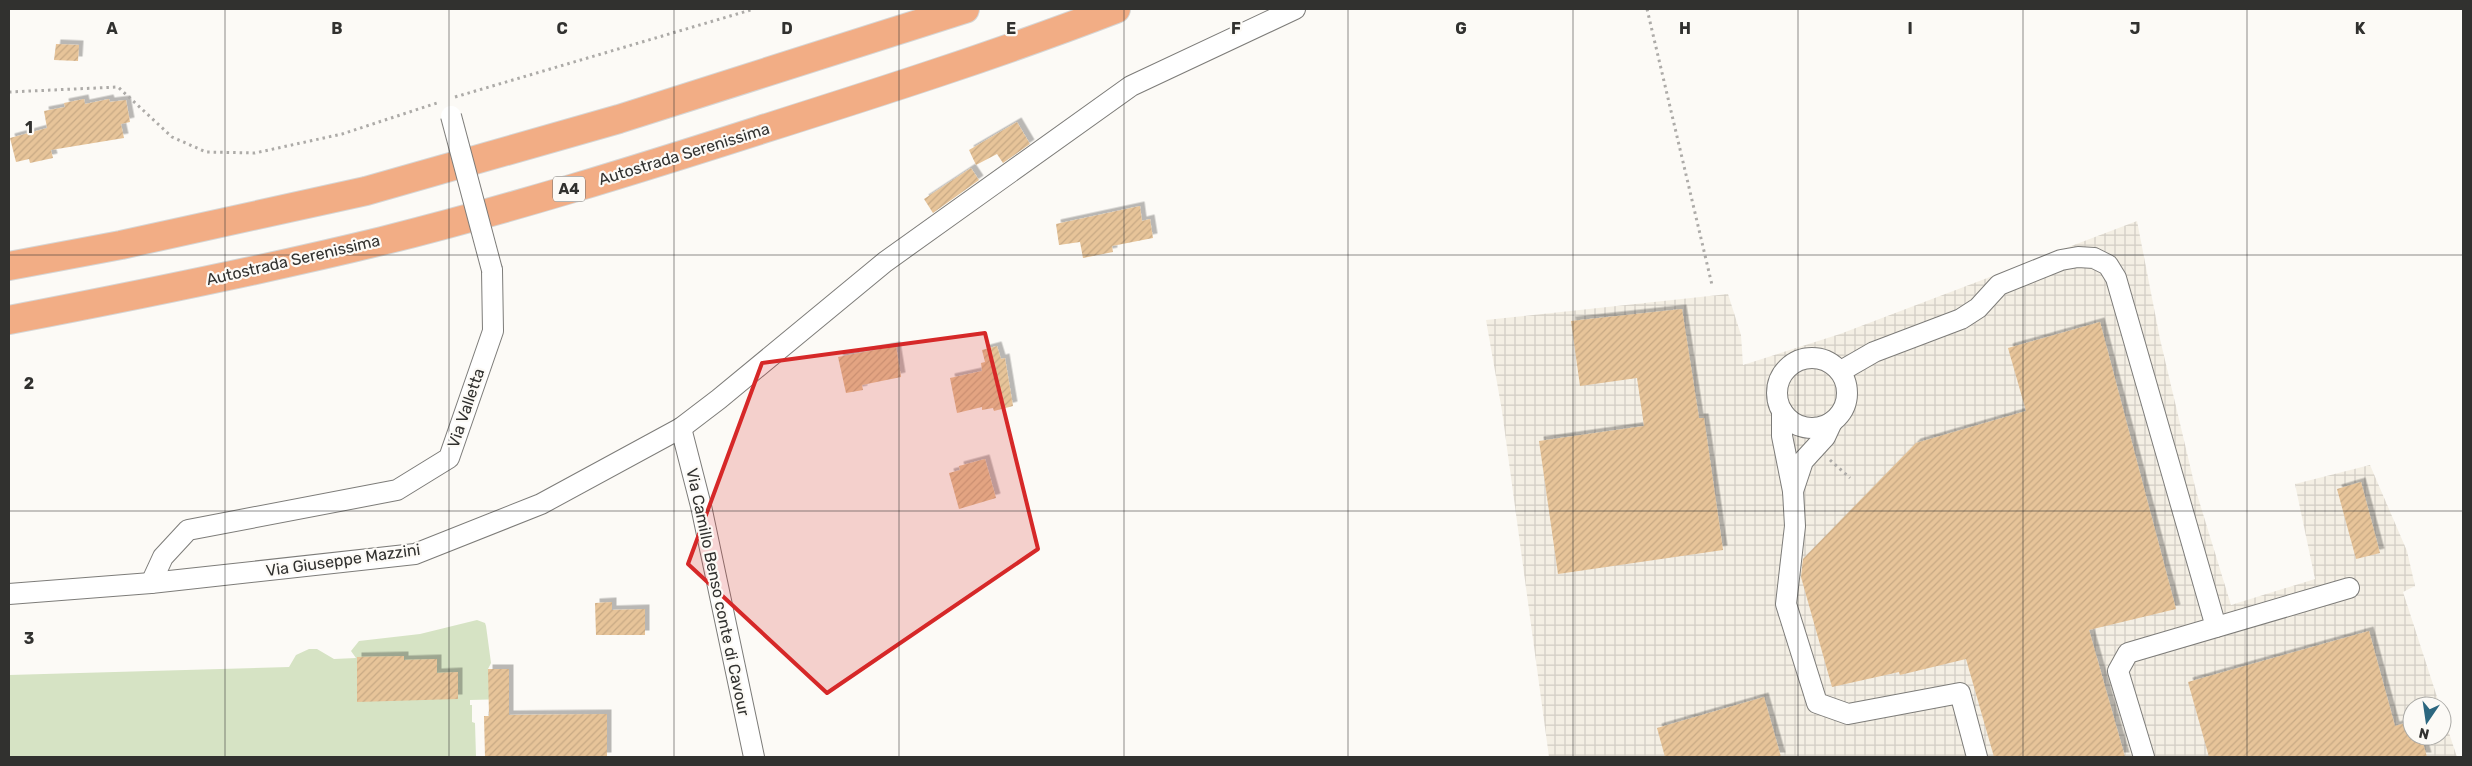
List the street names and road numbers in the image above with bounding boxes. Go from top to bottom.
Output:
street label: Autostrada Serenissima [596,119,772,189]
road number: A4 [553,176,585,202]
street label: Autostrada Serenissima [204,231,382,289]
street label: Via Valletta [443,366,489,450]
street label: Via Camillo Benso conte di Cavour [682,466,754,718]
street label: Via Giuseppe Mazzini [265,540,421,580]

